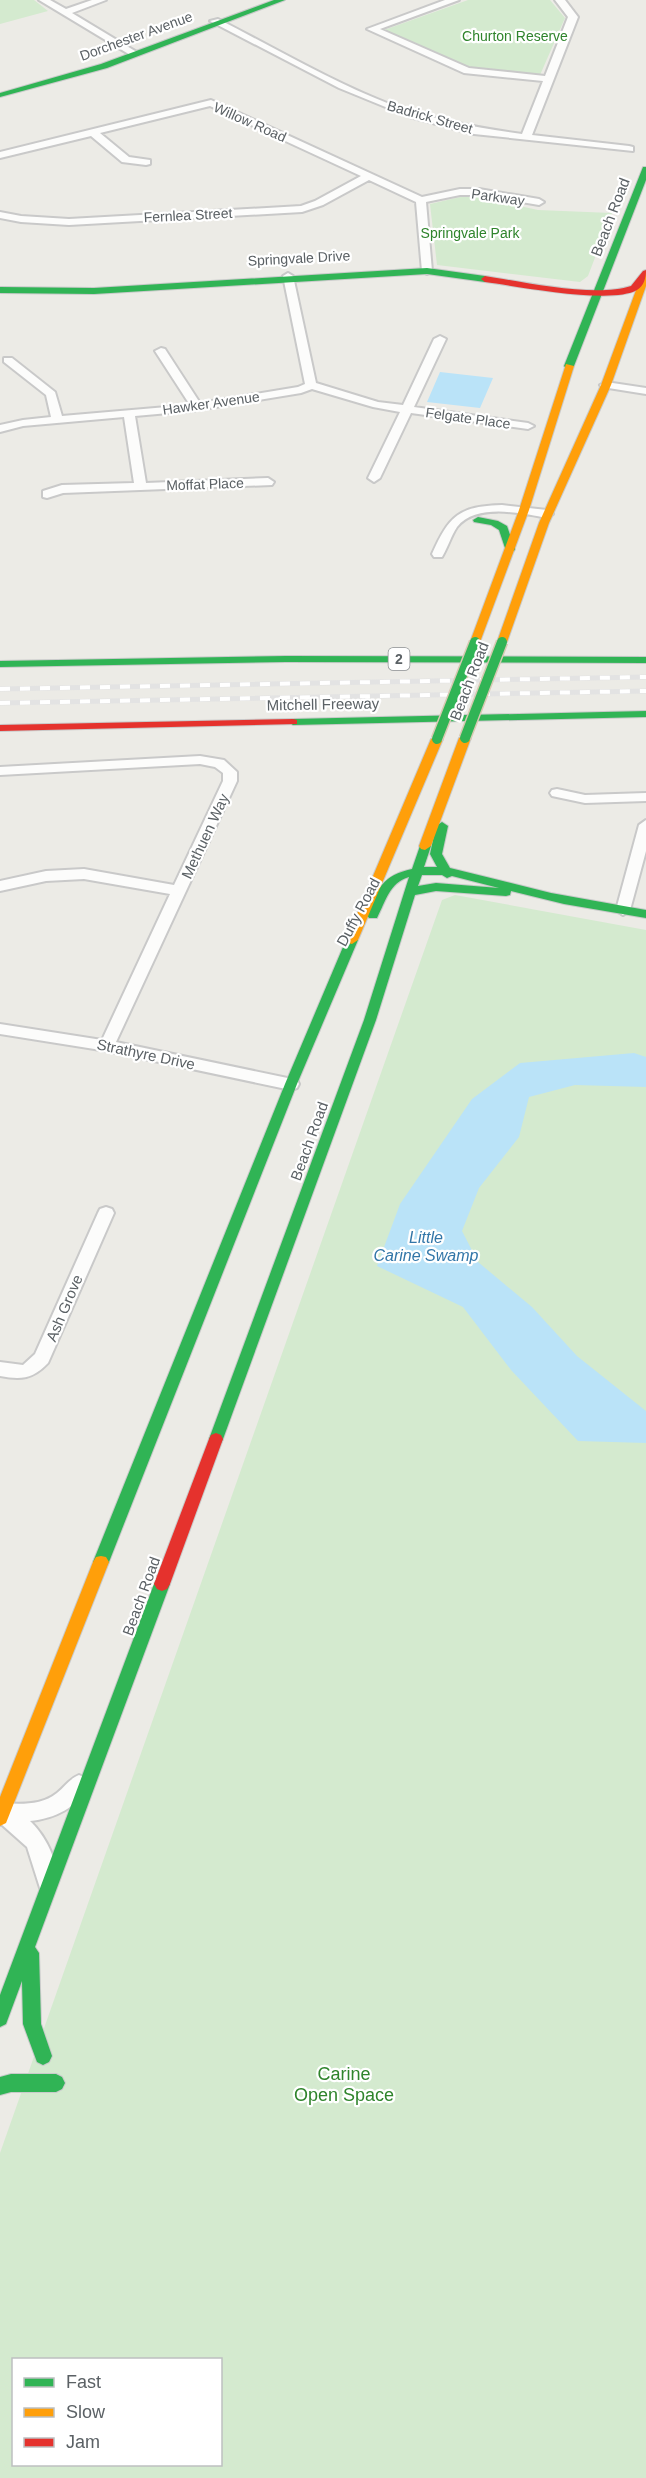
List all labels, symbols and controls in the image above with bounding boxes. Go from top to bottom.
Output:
street label: Dorchester Avenue [77,8,195,64]
park label: Churton Reserve [462,28,568,44]
street label: Badrick Street [386,97,475,137]
street label: Willow Road [211,99,289,145]
street label: Beach Road [587,175,633,259]
street label: Parkway [470,185,526,209]
street label: Fernlea Street [143,205,233,225]
park label: Springvale Park [421,225,520,241]
street label: Springvale Drive [247,247,351,269]
street label: Hawker Avenue [161,388,261,418]
street label: Felgate Place [424,404,512,432]
street label: Moffat Place [166,475,244,493]
street label: Beach Road [446,639,492,723]
road number: 2 [388,648,410,670]
street label: Mitchell Freeway [267,695,380,713]
street label: Methuen Way [178,790,232,881]
street label: Duffy Road [333,875,383,949]
street label: Strathyre Drive [95,1035,197,1073]
street label: Beach Road [287,1099,331,1183]
water label: Little Carine Swamp [374,1229,479,1264]
street label: Ash Grove [42,1272,86,1344]
street label: Beach Road [119,1554,163,1638]
park label: Carine Open Space [294,2064,394,2105]
legend [12,2358,222,2466]
text: Fast [66,2372,101,2392]
text: Slow [66,2402,106,2422]
text: Jam [66,2432,100,2452]

